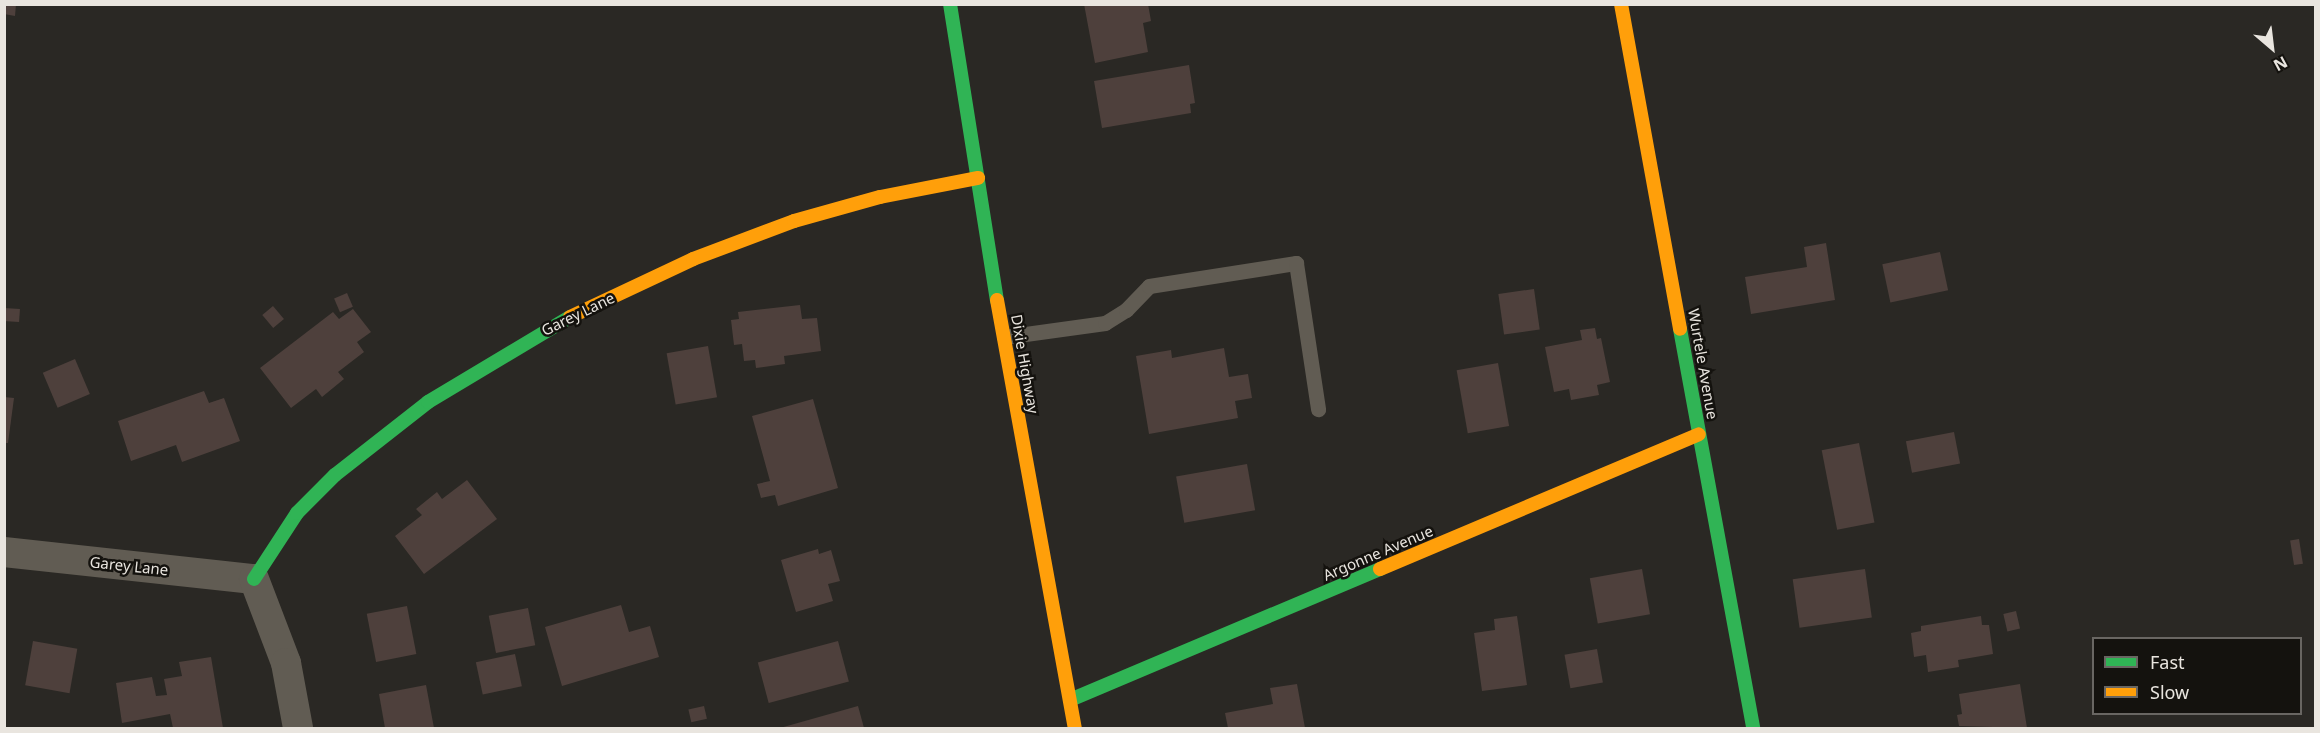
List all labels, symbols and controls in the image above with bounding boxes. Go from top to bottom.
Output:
north arrow [2242,18,2302,78]
text: N [2270,51,2291,77]
street label: Garey Lane [539,289,617,339]
street label: Wurtele Avenue [1684,307,1722,421]
street label: Dixie Highway [1007,313,1043,415]
street label: Argonne Avenue [1320,522,1436,584]
street label: Garey Lane [89,553,169,579]
legend [2092,637,2302,715]
text: Fast [2150,650,2185,674]
text: Slow [2150,680,2189,704]

